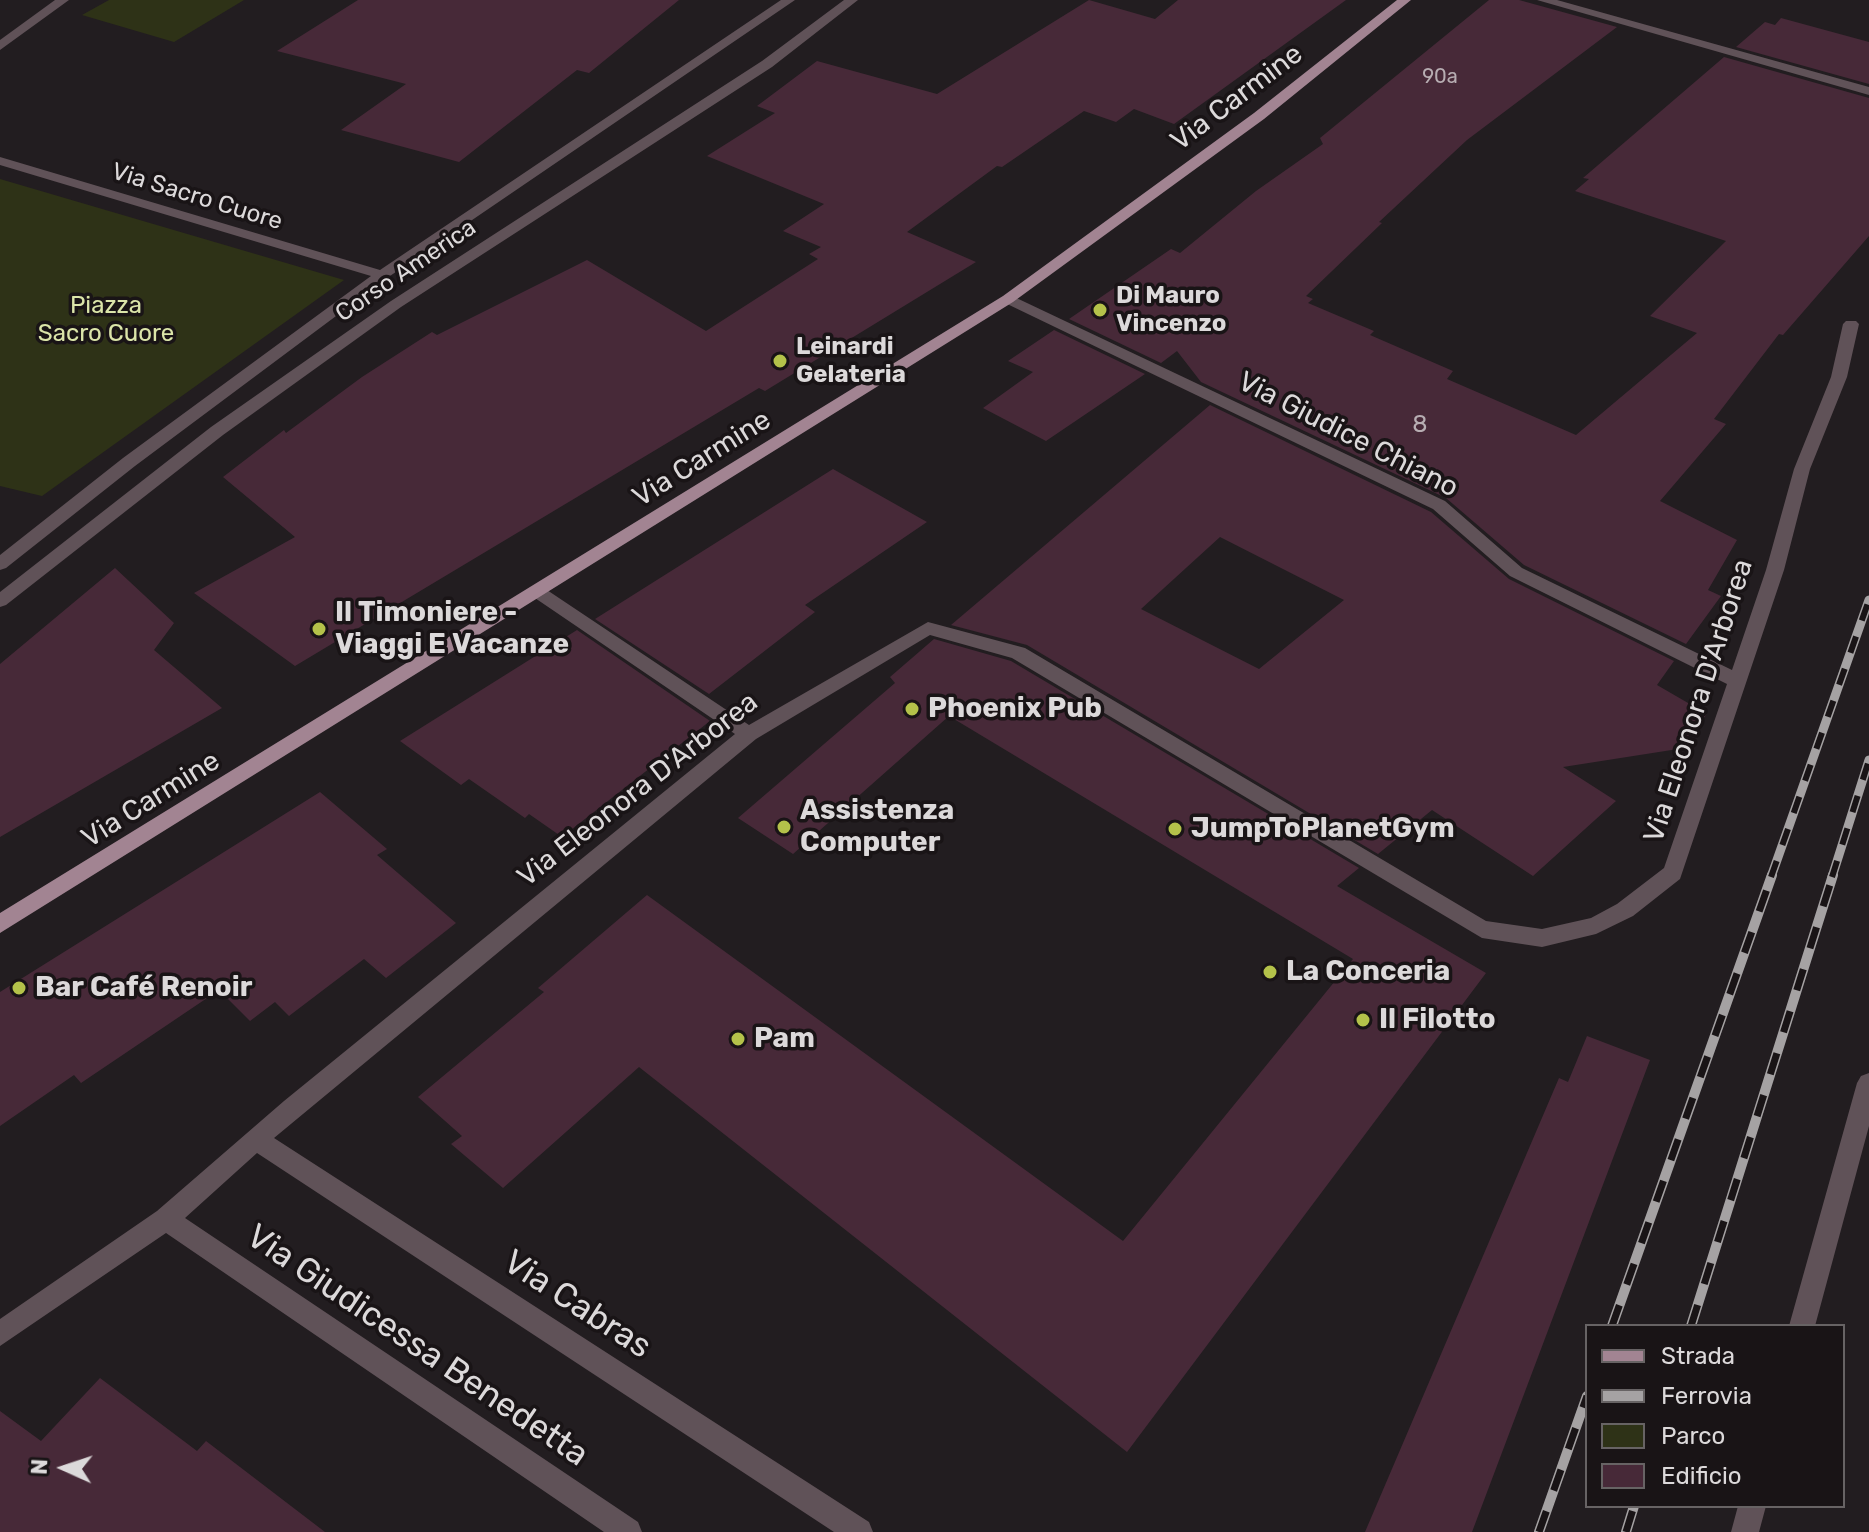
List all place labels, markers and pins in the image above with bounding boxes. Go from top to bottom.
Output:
place label: Di Mauro Vincenzo [1116,282,1226,338]
marker: Di Mauro Vincenzo [1091,301,1109,319]
place label: Leinardi Gelateria [796,333,906,389]
marker: Leinardi Gelateria [771,352,789,370]
place label: Il Timoniere - Viaggi E Vacanze [335,596,569,662]
marker: Il Timoniere - Viaggi E Vacanze [310,620,328,638]
place label: Phoenix Pub [928,692,1102,726]
marker: Phoenix Pub [903,700,921,718]
place label: Assistenza Computer [800,794,954,860]
place label: JumpToPlanetGym [1191,812,1455,846]
marker: Assistenza Computer [775,818,793,836]
marker: JumpToPlanetGym [1166,820,1184,838]
place label: La Conceria [1286,955,1450,989]
marker: La Conceria [1261,963,1279,981]
place label: Bar Café Renoir [35,971,252,1005]
marker: Bar Café Renoir [10,979,28,997]
place label: Il Filotto [1379,1003,1496,1037]
marker: Il Filotto [1354,1011,1372,1029]
place label: Pam [754,1022,815,1056]
marker: Pam [729,1030,747,1048]

